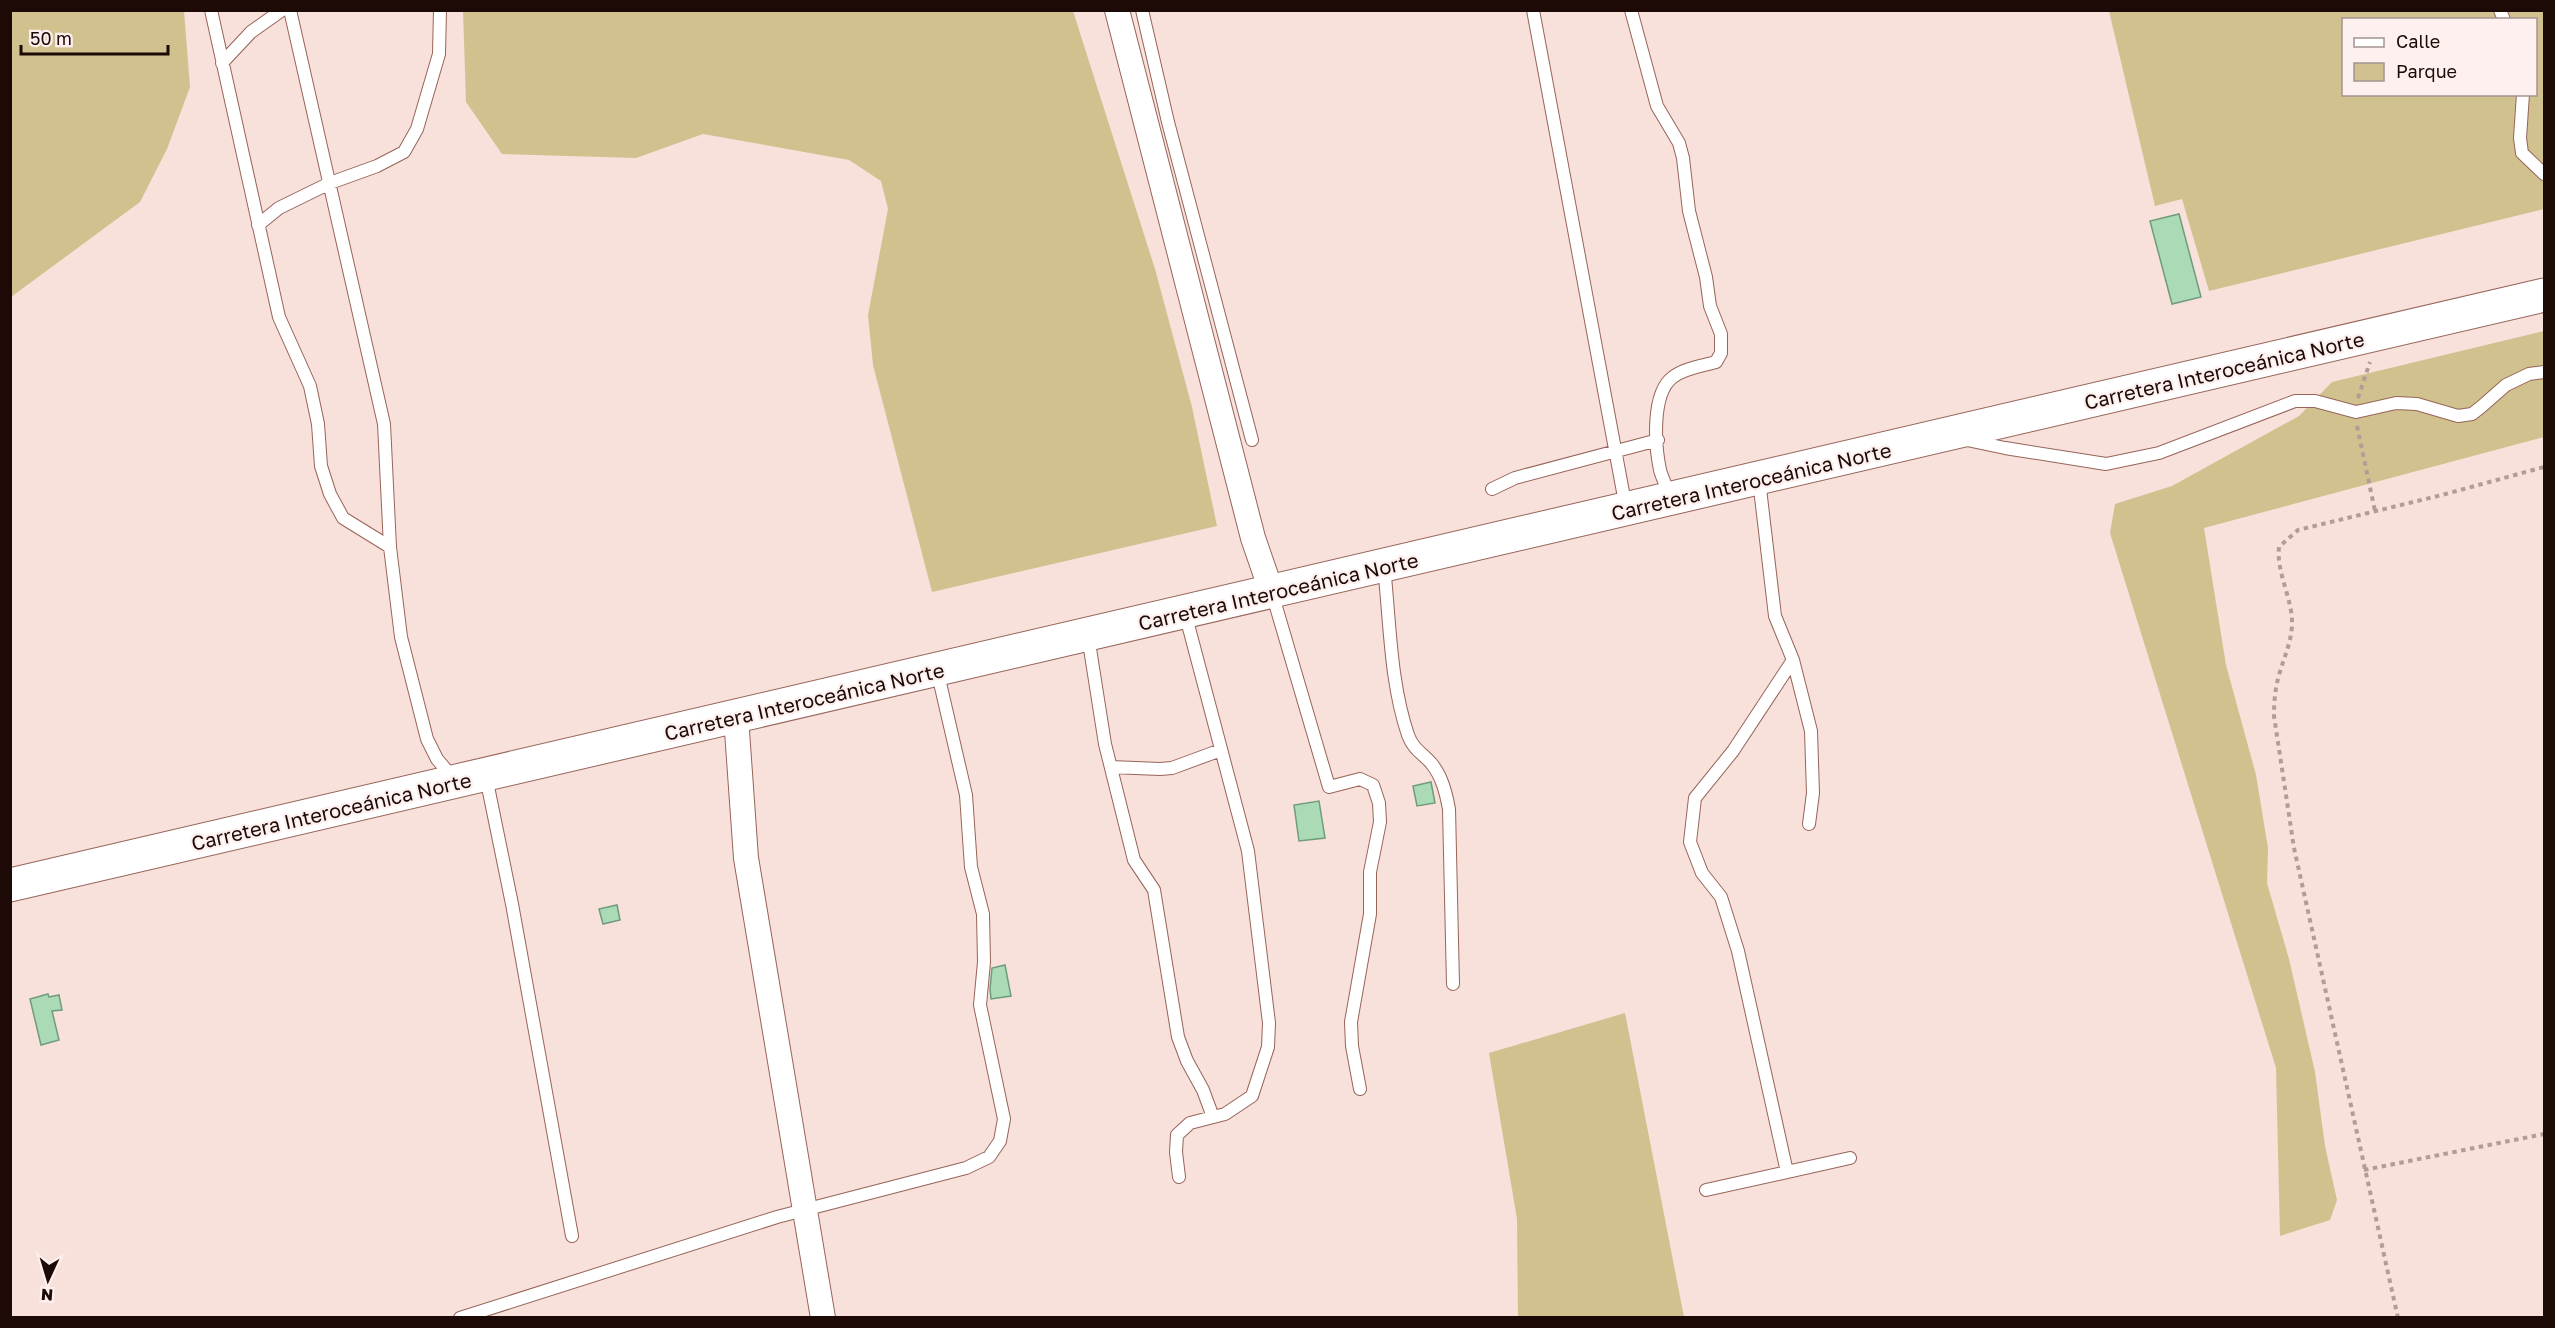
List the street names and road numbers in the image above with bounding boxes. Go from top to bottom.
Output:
street label: Carretera Interoceánica Norte [2082,326,2366,414]
street label: Carretera Interoceánica Norte [1609,437,1893,525]
street label: Carretera Interoceánica Norte [1136,547,1420,635]
street label: Carretera Interoceánica Norte [662,657,946,745]
street label: Carretera Interoceánica Norte [189,767,473,855]

